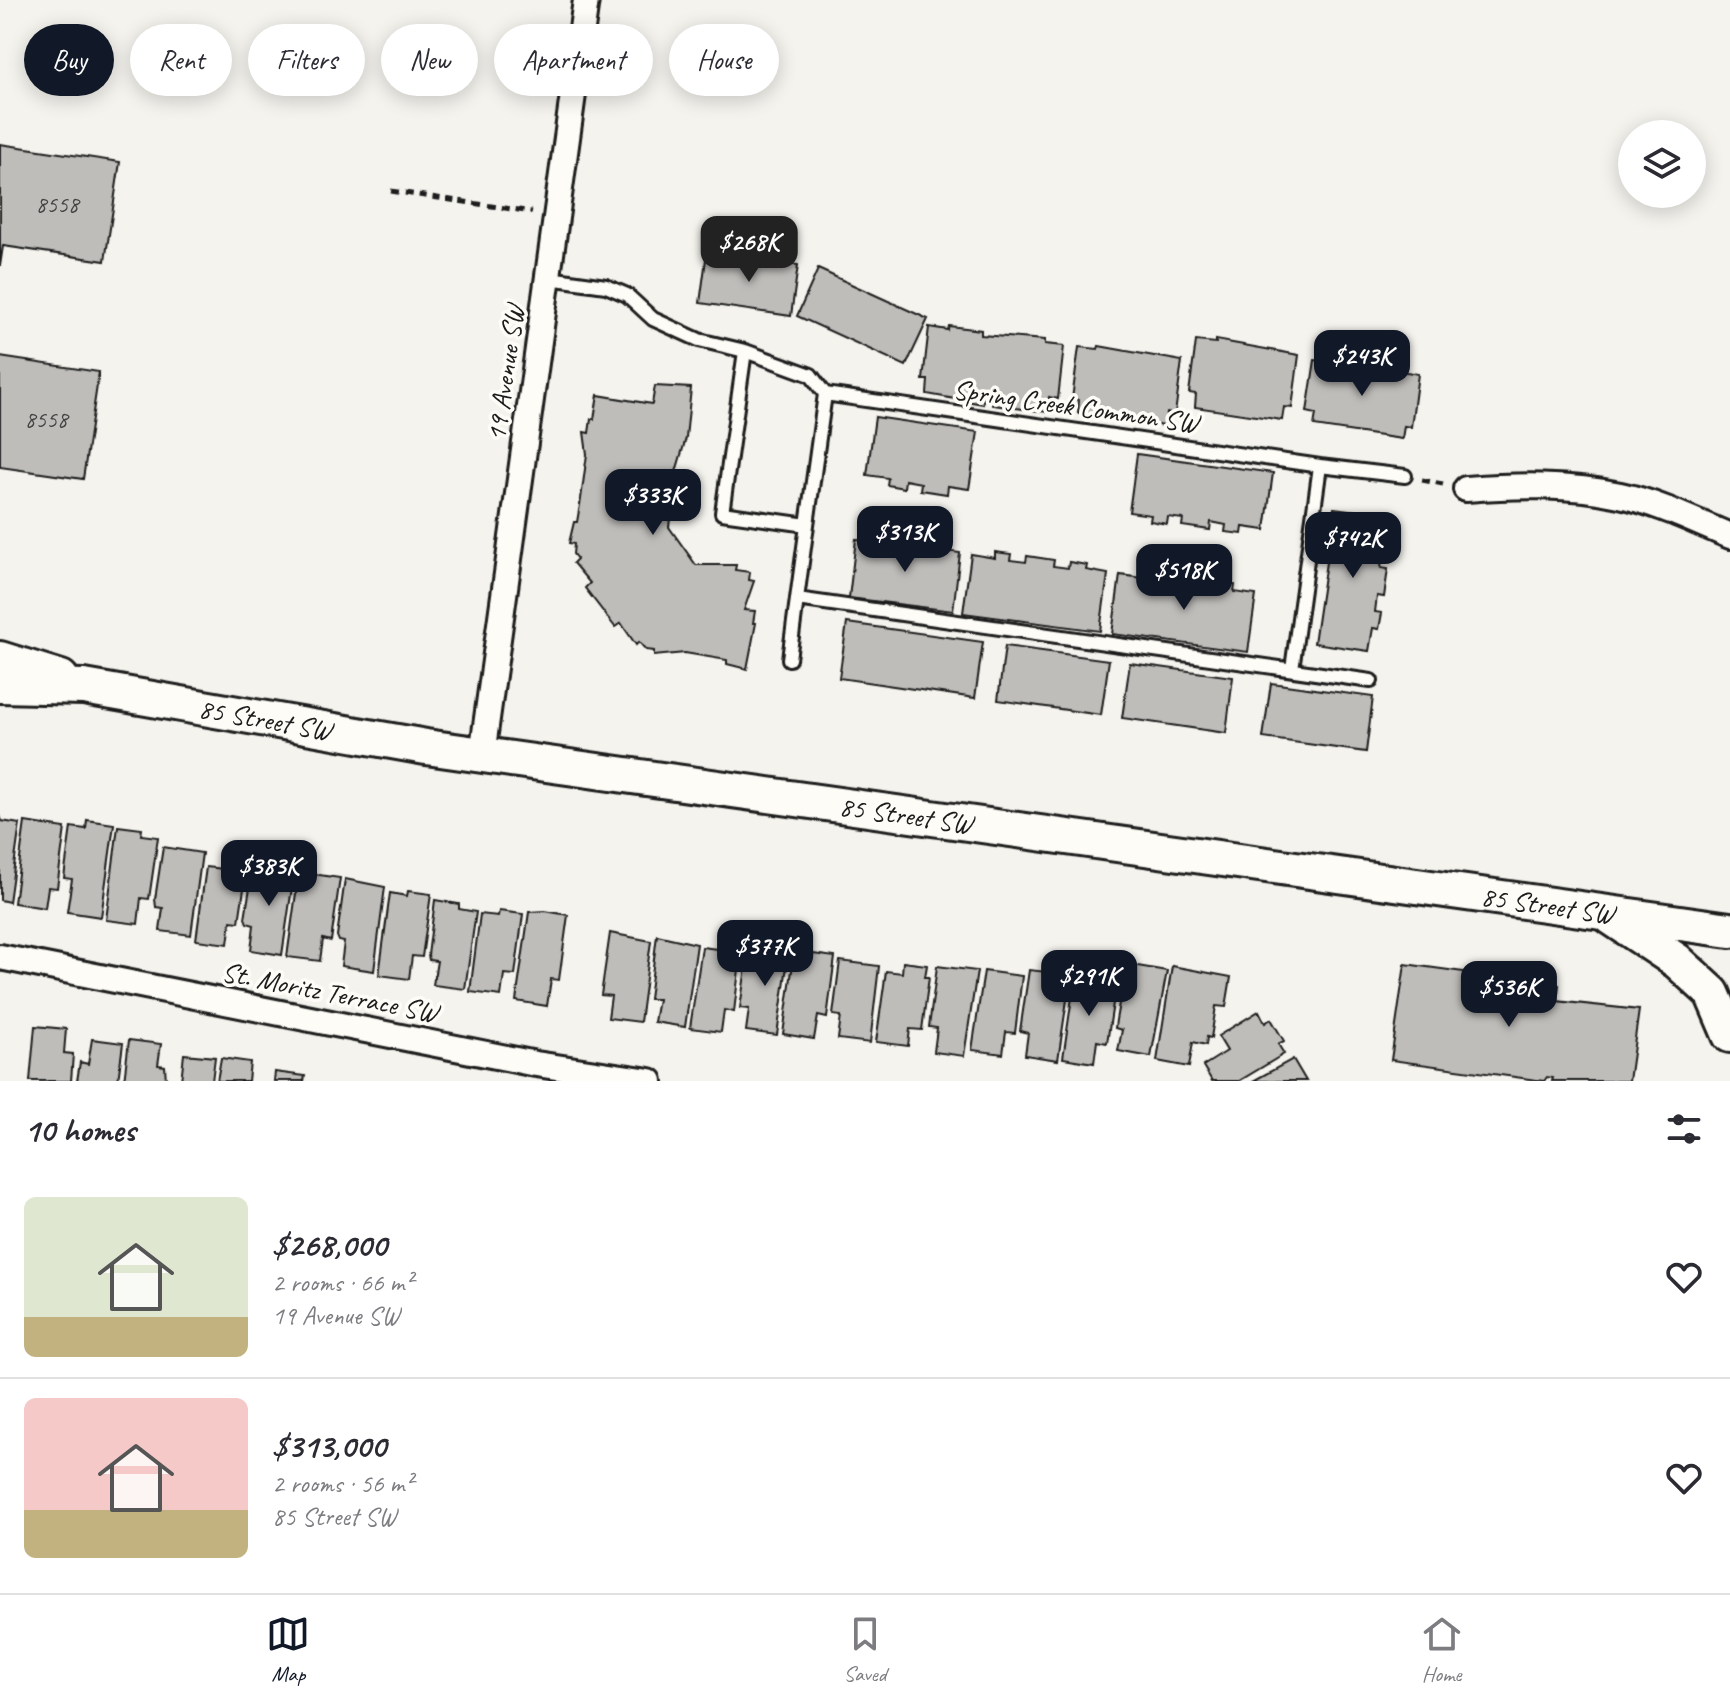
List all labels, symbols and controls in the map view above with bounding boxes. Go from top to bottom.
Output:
chip: Buy [24,24,114,96]
chip: Rent [130,24,232,96]
chip: Filters [248,24,365,96]
chip: New [381,24,478,96]
chip: Apartment [494,24,653,96]
chip: House [669,24,779,96]
map controls [1618,120,1706,208]
button: layers [1618,120,1706,208]
house number: 8558 [35,189,81,219]
pin: $268K [693,216,805,284]
text: $268K [719,225,779,258]
street label: 19 Avenue SW [478,300,532,443]
pin: $243K [1306,330,1418,398]
text: $243K [1332,339,1392,372]
street label: Spring Creek Common SW [951,371,1204,441]
house number: 8558 [24,404,70,434]
pin: $333K [597,469,709,537]
text: $333K [623,478,683,511]
pin: $313K [849,506,961,574]
pin: $742K [1297,512,1409,580]
text: $313K [875,515,935,548]
text: $742K [1323,521,1383,554]
pin: $518K [1128,544,1240,612]
text: $518K [1154,553,1214,586]
street label: 85 Street SW [196,690,337,748]
street label: 85 Street SW [837,788,978,841]
pin: $383K [213,840,325,908]
text: $383K [239,849,299,882]
street label: 85 Street SW [1479,878,1619,931]
pin: $377K [709,920,821,988]
text: $377K [735,929,795,962]
pin: $291K [1033,950,1145,1018]
street label: St. Moritz Terrace SW [219,954,444,1031]
text: $291K [1059,959,1119,992]
pin: $536K [1453,961,1565,1029]
text: $536K [1479,970,1539,1003]
icon: filters [1662,1107,1706,1151]
text: 10 homes [24,1108,135,1151]
text: $268,000 [272,1223,387,1266]
icon: home [88,1229,184,1325]
icon: heart [1662,1255,1706,1299]
text: 2 rooms · 66 m² [272,1266,413,1299]
text: 19 Avenue SW [272,1299,400,1332]
text: $313,000 [272,1424,386,1467]
icon: home [88,1430,184,1526]
icon: heart [1662,1456,1706,1500]
text: 2 rooms · 56 m² [272,1467,413,1500]
text: 85 Street SW [272,1500,397,1533]
tab: Map [266,1612,310,1688]
tab: Saved [843,1612,887,1688]
tab: Home [1420,1612,1464,1688]

